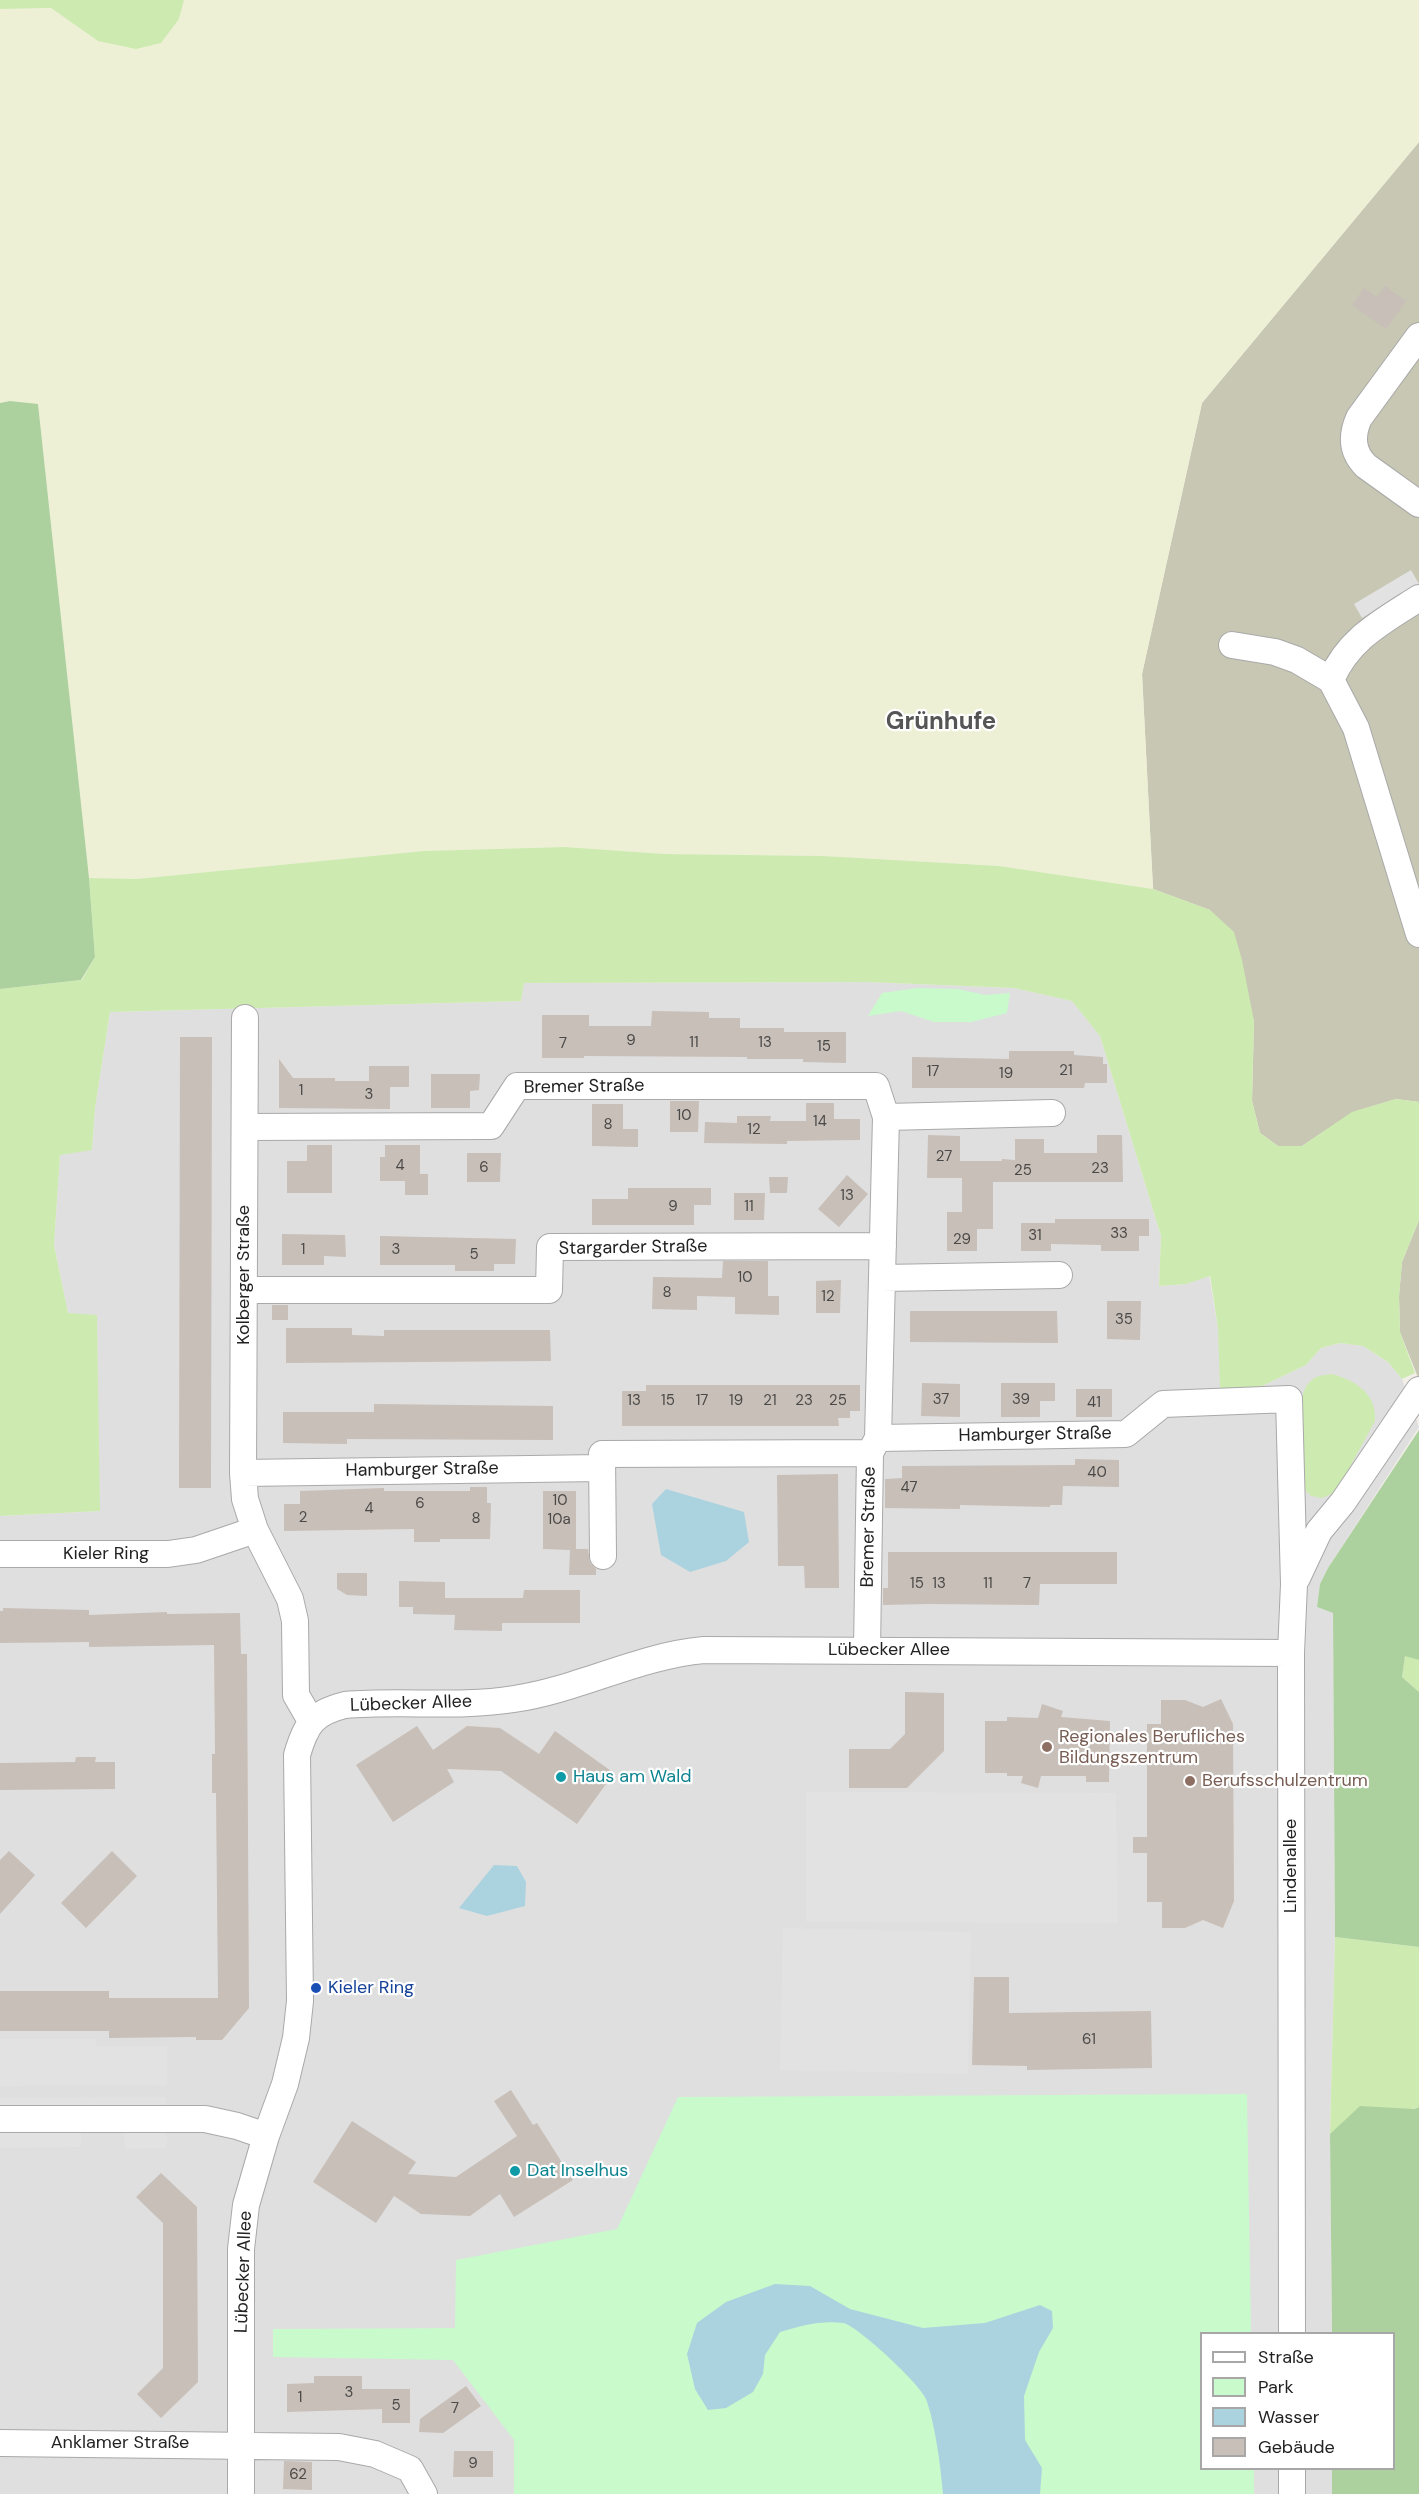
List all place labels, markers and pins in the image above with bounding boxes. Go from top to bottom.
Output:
place label: Regionales Berufliches Bildungszentrum [1059,1726,1245,1768]
marker: Regionales Berufliches Bildungszentrum [1040,1740,1054,1754]
place label: Haus am Wald [573,1766,691,1788]
marker: Haus am Wald [554,1770,568,1784]
place label: Berufsschulzentrum [1202,1770,1368,1792]
marker: Berufsschulzentrum [1183,1774,1197,1788]
place label: Kieler Ring [328,1977,414,1999]
marker: Kieler Ring [309,1981,323,1995]
place label: Dat Inselhus [527,2160,628,2182]
marker: Dat Inselhus [508,2164,522,2178]

